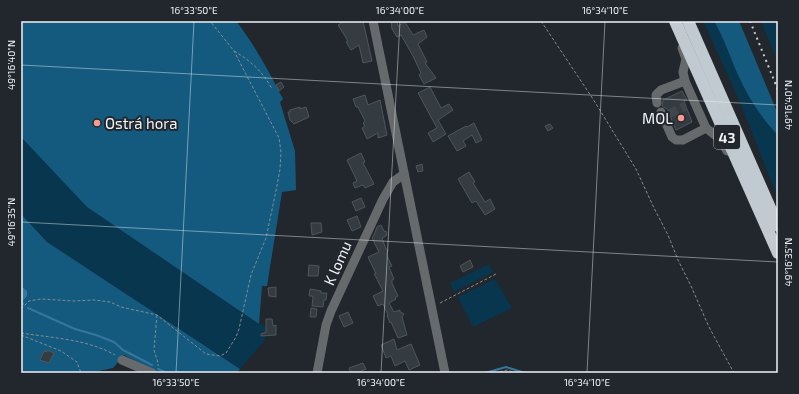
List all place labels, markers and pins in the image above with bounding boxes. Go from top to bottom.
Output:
place label: MOL [642,109,673,127]
marker: MOL [676,113,686,123]
place label: Ostrá hora [105,114,177,132]
marker: Ostrá hora [92,118,102,128]

